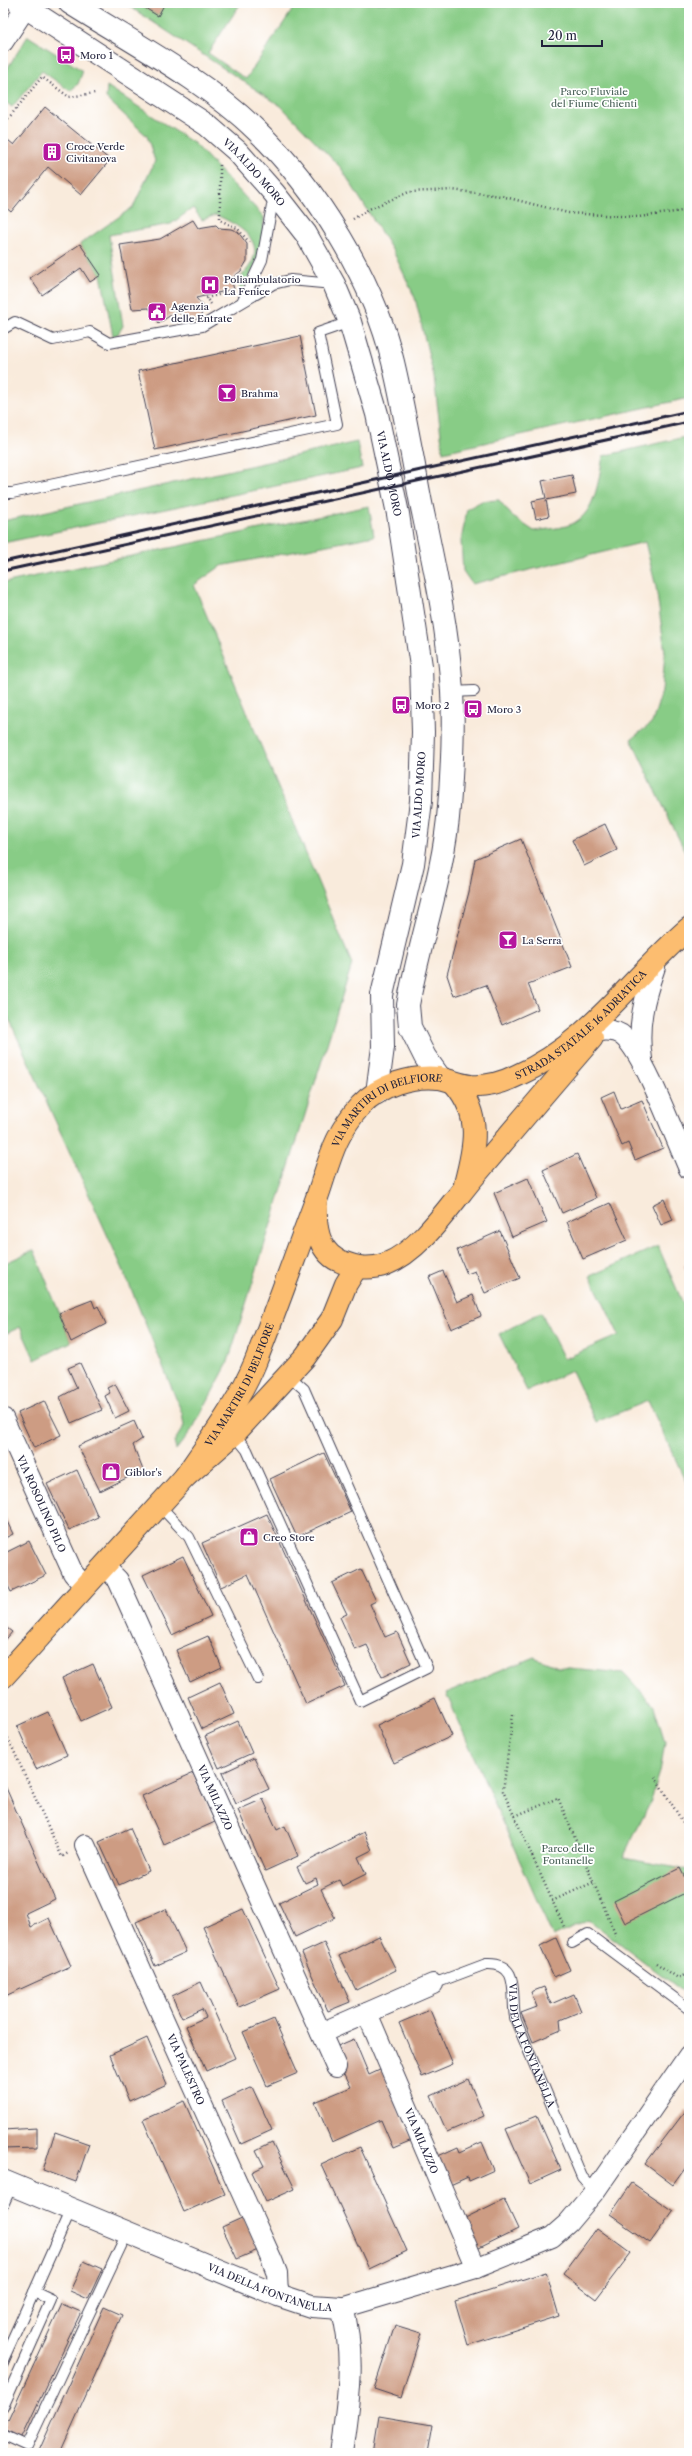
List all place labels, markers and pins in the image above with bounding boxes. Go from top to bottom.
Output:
bus stop icon: Moro 1 [55,44,77,66]
place label: Moro 1 [80,49,114,62]
place label: Croce Verde Civitanova [66,140,125,165]
building icon: Croce Verde Civitanova [41,141,63,163]
place label: Poliambulatorio La Fenice [224,273,301,298]
hospital icon: Poliambulatorio La Fenice [199,274,221,296]
place label: Agenzia delle Entrate [170,300,233,325]
public building icon: Agenzia delle Entrate [146,301,168,323]
bar icon: Brahma [216,382,238,404]
place label: Brahma [241,387,279,400]
bus stop icon: Moro 2 [390,694,412,716]
bus stop icon: Moro 3 [462,698,484,720]
place label: Moro 2 [415,699,450,712]
place label: Moro 3 [487,703,521,716]
bar icon: La Serra [497,929,519,951]
place label: La Serra [522,934,562,947]
shop icon: Giblor's [100,1461,122,1483]
place label: Giblor's [125,1466,162,1479]
shop icon: Creo Store [238,1526,260,1548]
place label: Creo Store [263,1531,315,1544]

